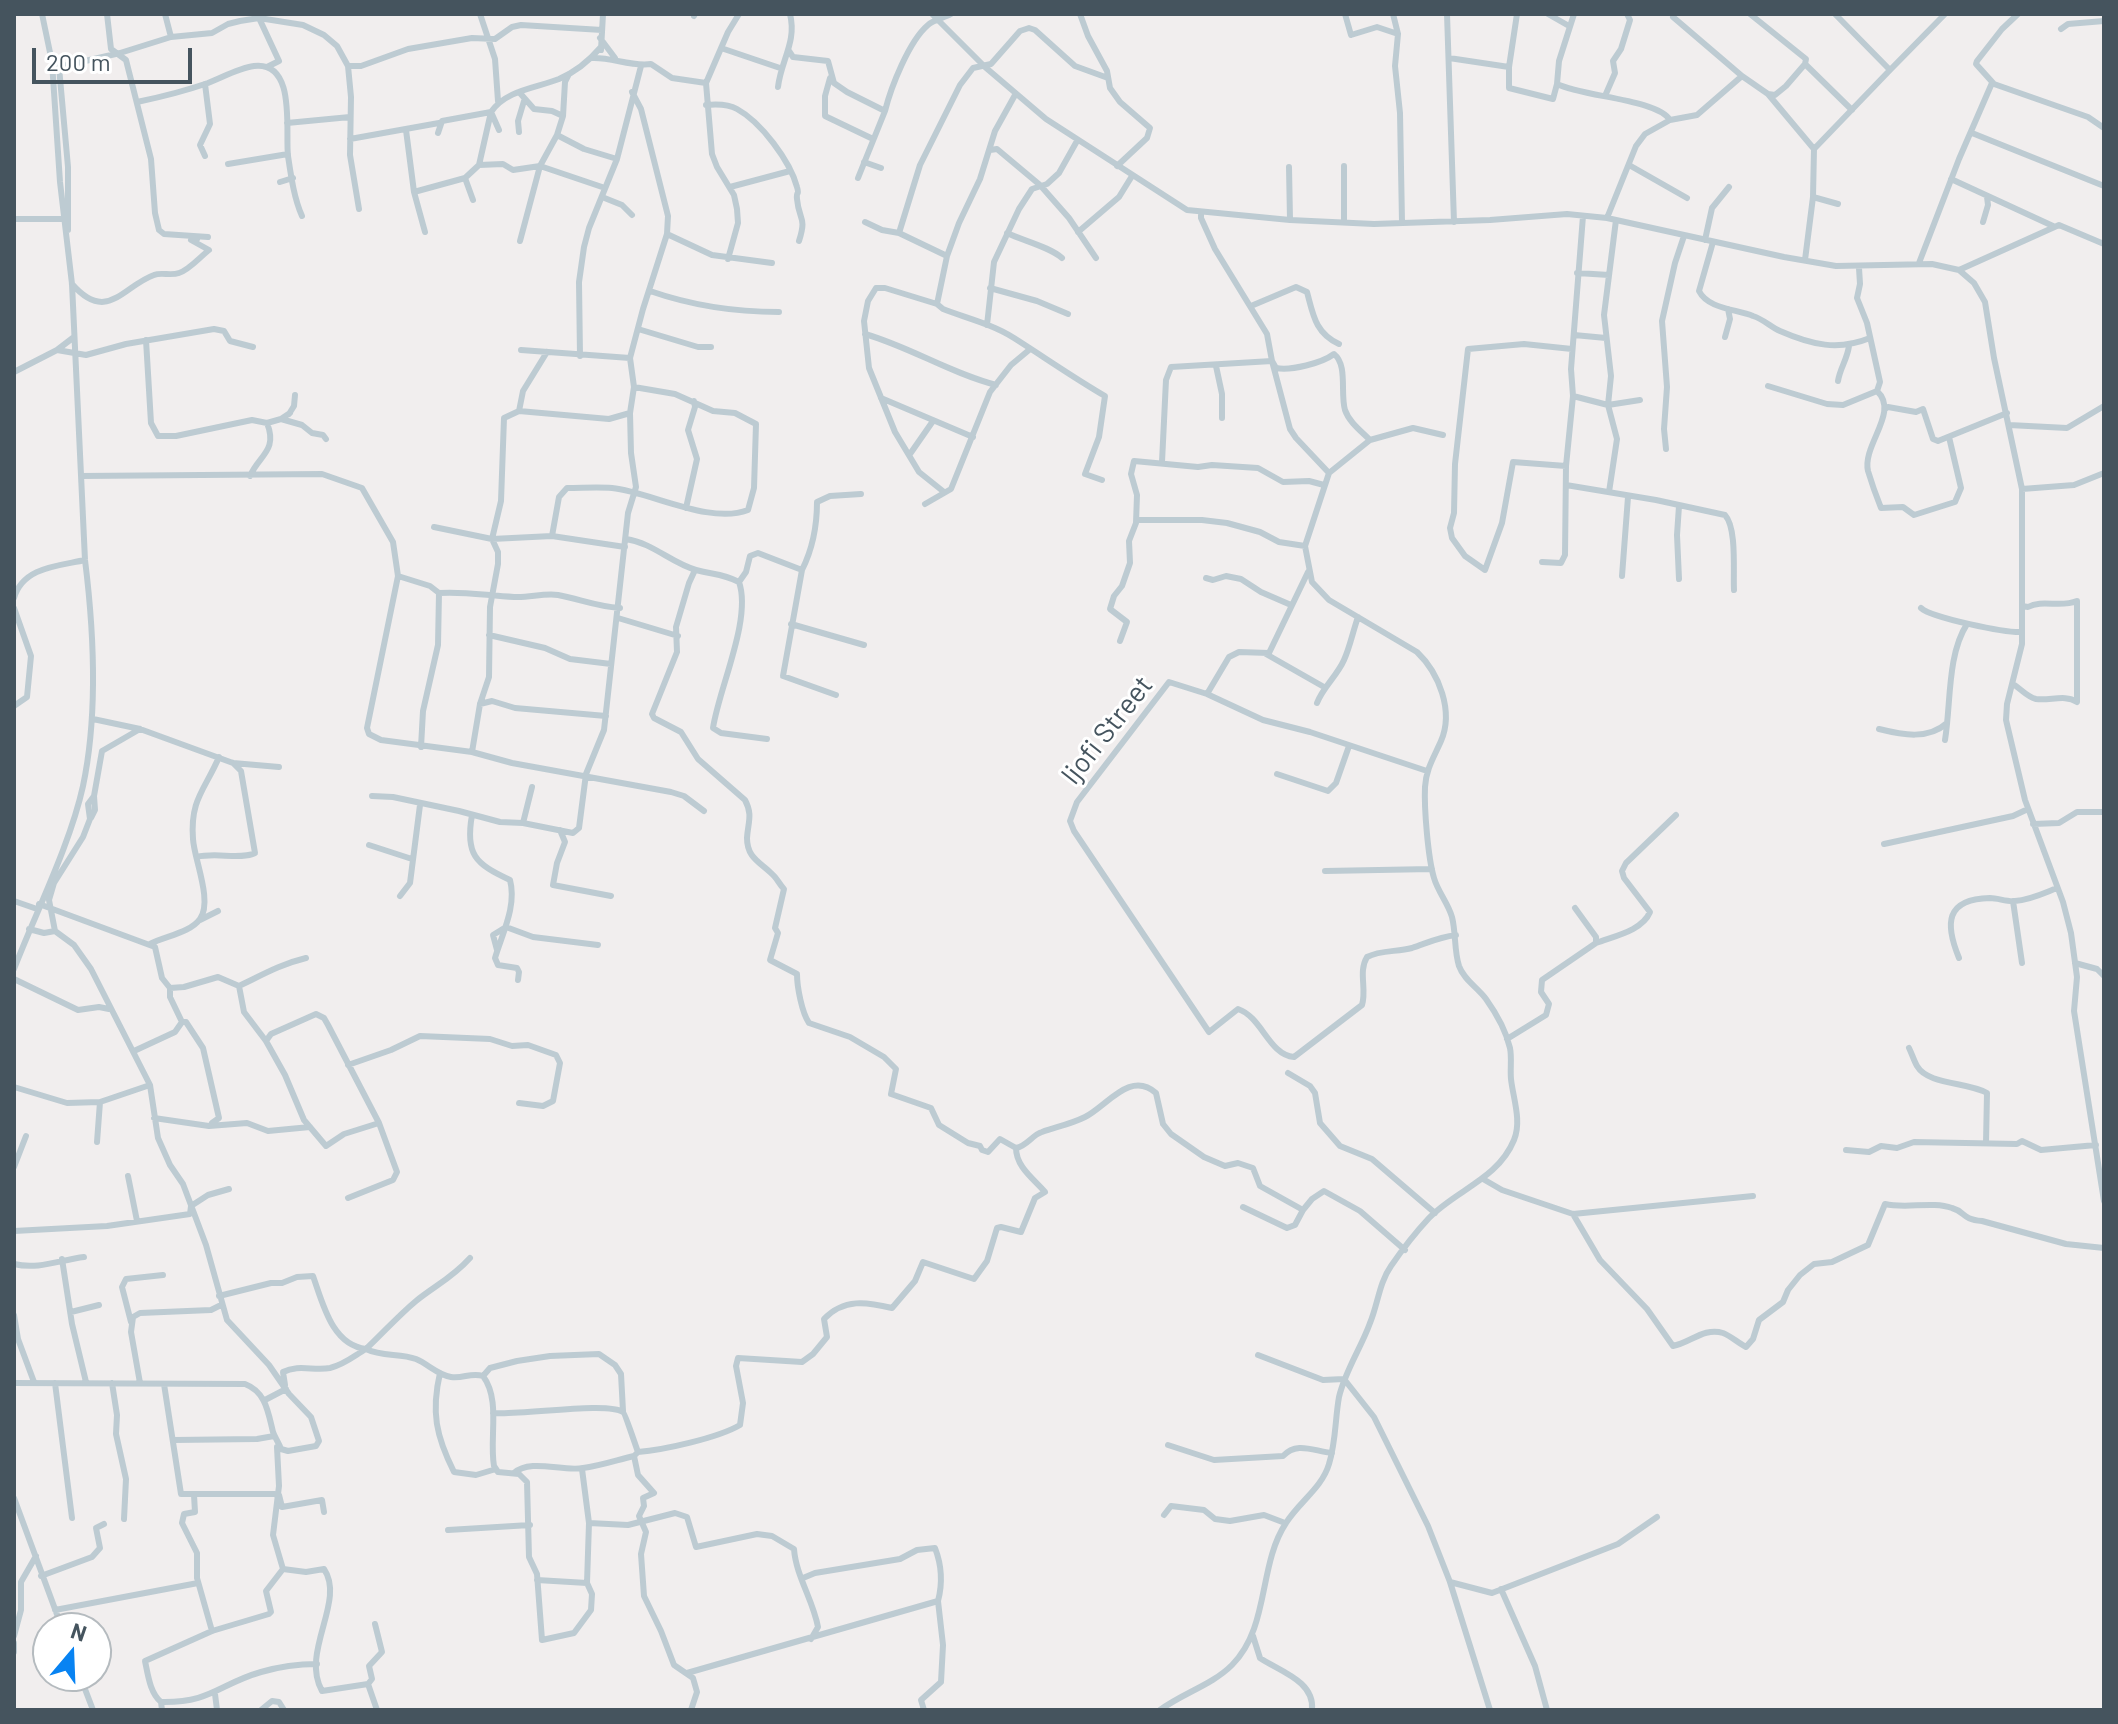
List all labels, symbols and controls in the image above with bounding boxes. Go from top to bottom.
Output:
scale bar [36,32,196,82]
text: 200 m [46,47,111,76]
street label: Ijofi Street [1054,669,1160,791]
north arrow [32,1612,112,1692]
text: N [68,1617,90,1646]

